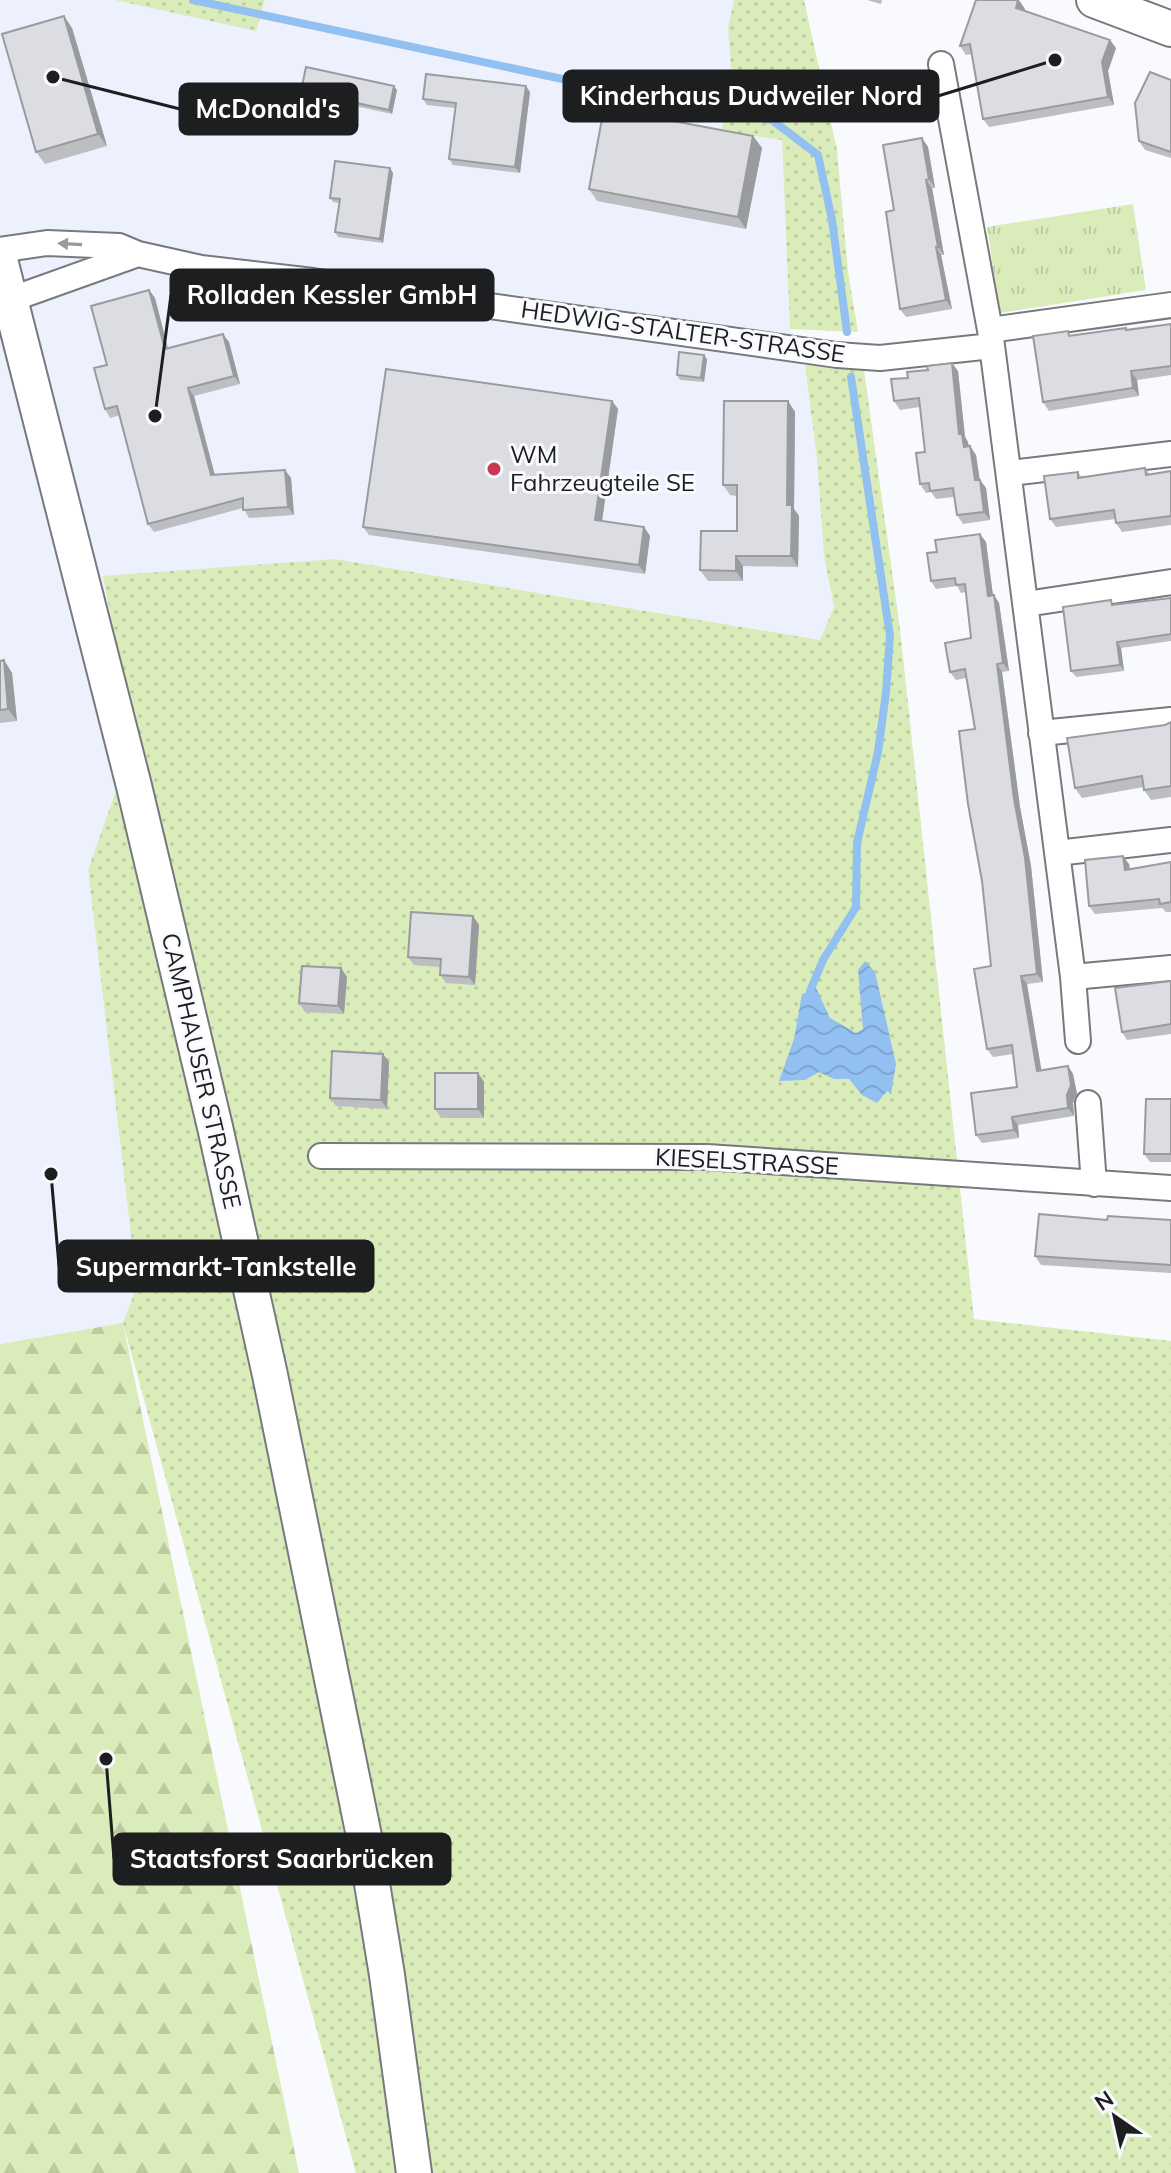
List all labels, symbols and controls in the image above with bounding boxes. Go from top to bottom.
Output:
callout: Kinderhaus Dudweiler Nord [564,71,938,121]
text: Kinderhaus Dudweiler Nord [580,79,922,112]
callout: McDonald's [180,84,357,134]
text: McDonald's [196,92,340,125]
one-way arrow [57,237,82,250]
callout: Rolladen Kessler GmbH [171,270,493,320]
text: Rolladen Kessler GmbH [187,278,477,311]
street label: HEDWIG-STALTER-STRASSE [519,293,847,369]
place label: WM Fahrzeugteile SE [510,439,695,497]
marker: WM Fahrzeugteile SE [485,460,503,478]
street label: CAMPHAUSER STRASSE [156,930,248,1212]
street label: KIESELSTRASSE [654,1141,840,1181]
callout: Supermarkt-Tankstelle [59,1241,373,1291]
text: Supermarkt-Tankstelle [75,1250,357,1283]
callout: Staatsforst Saarbrücken [114,1834,450,1884]
text: Staatsforst Saarbrücken [130,1842,434,1875]
north arrow [1075,2077,1155,2157]
text: N [1089,2084,1119,2117]

